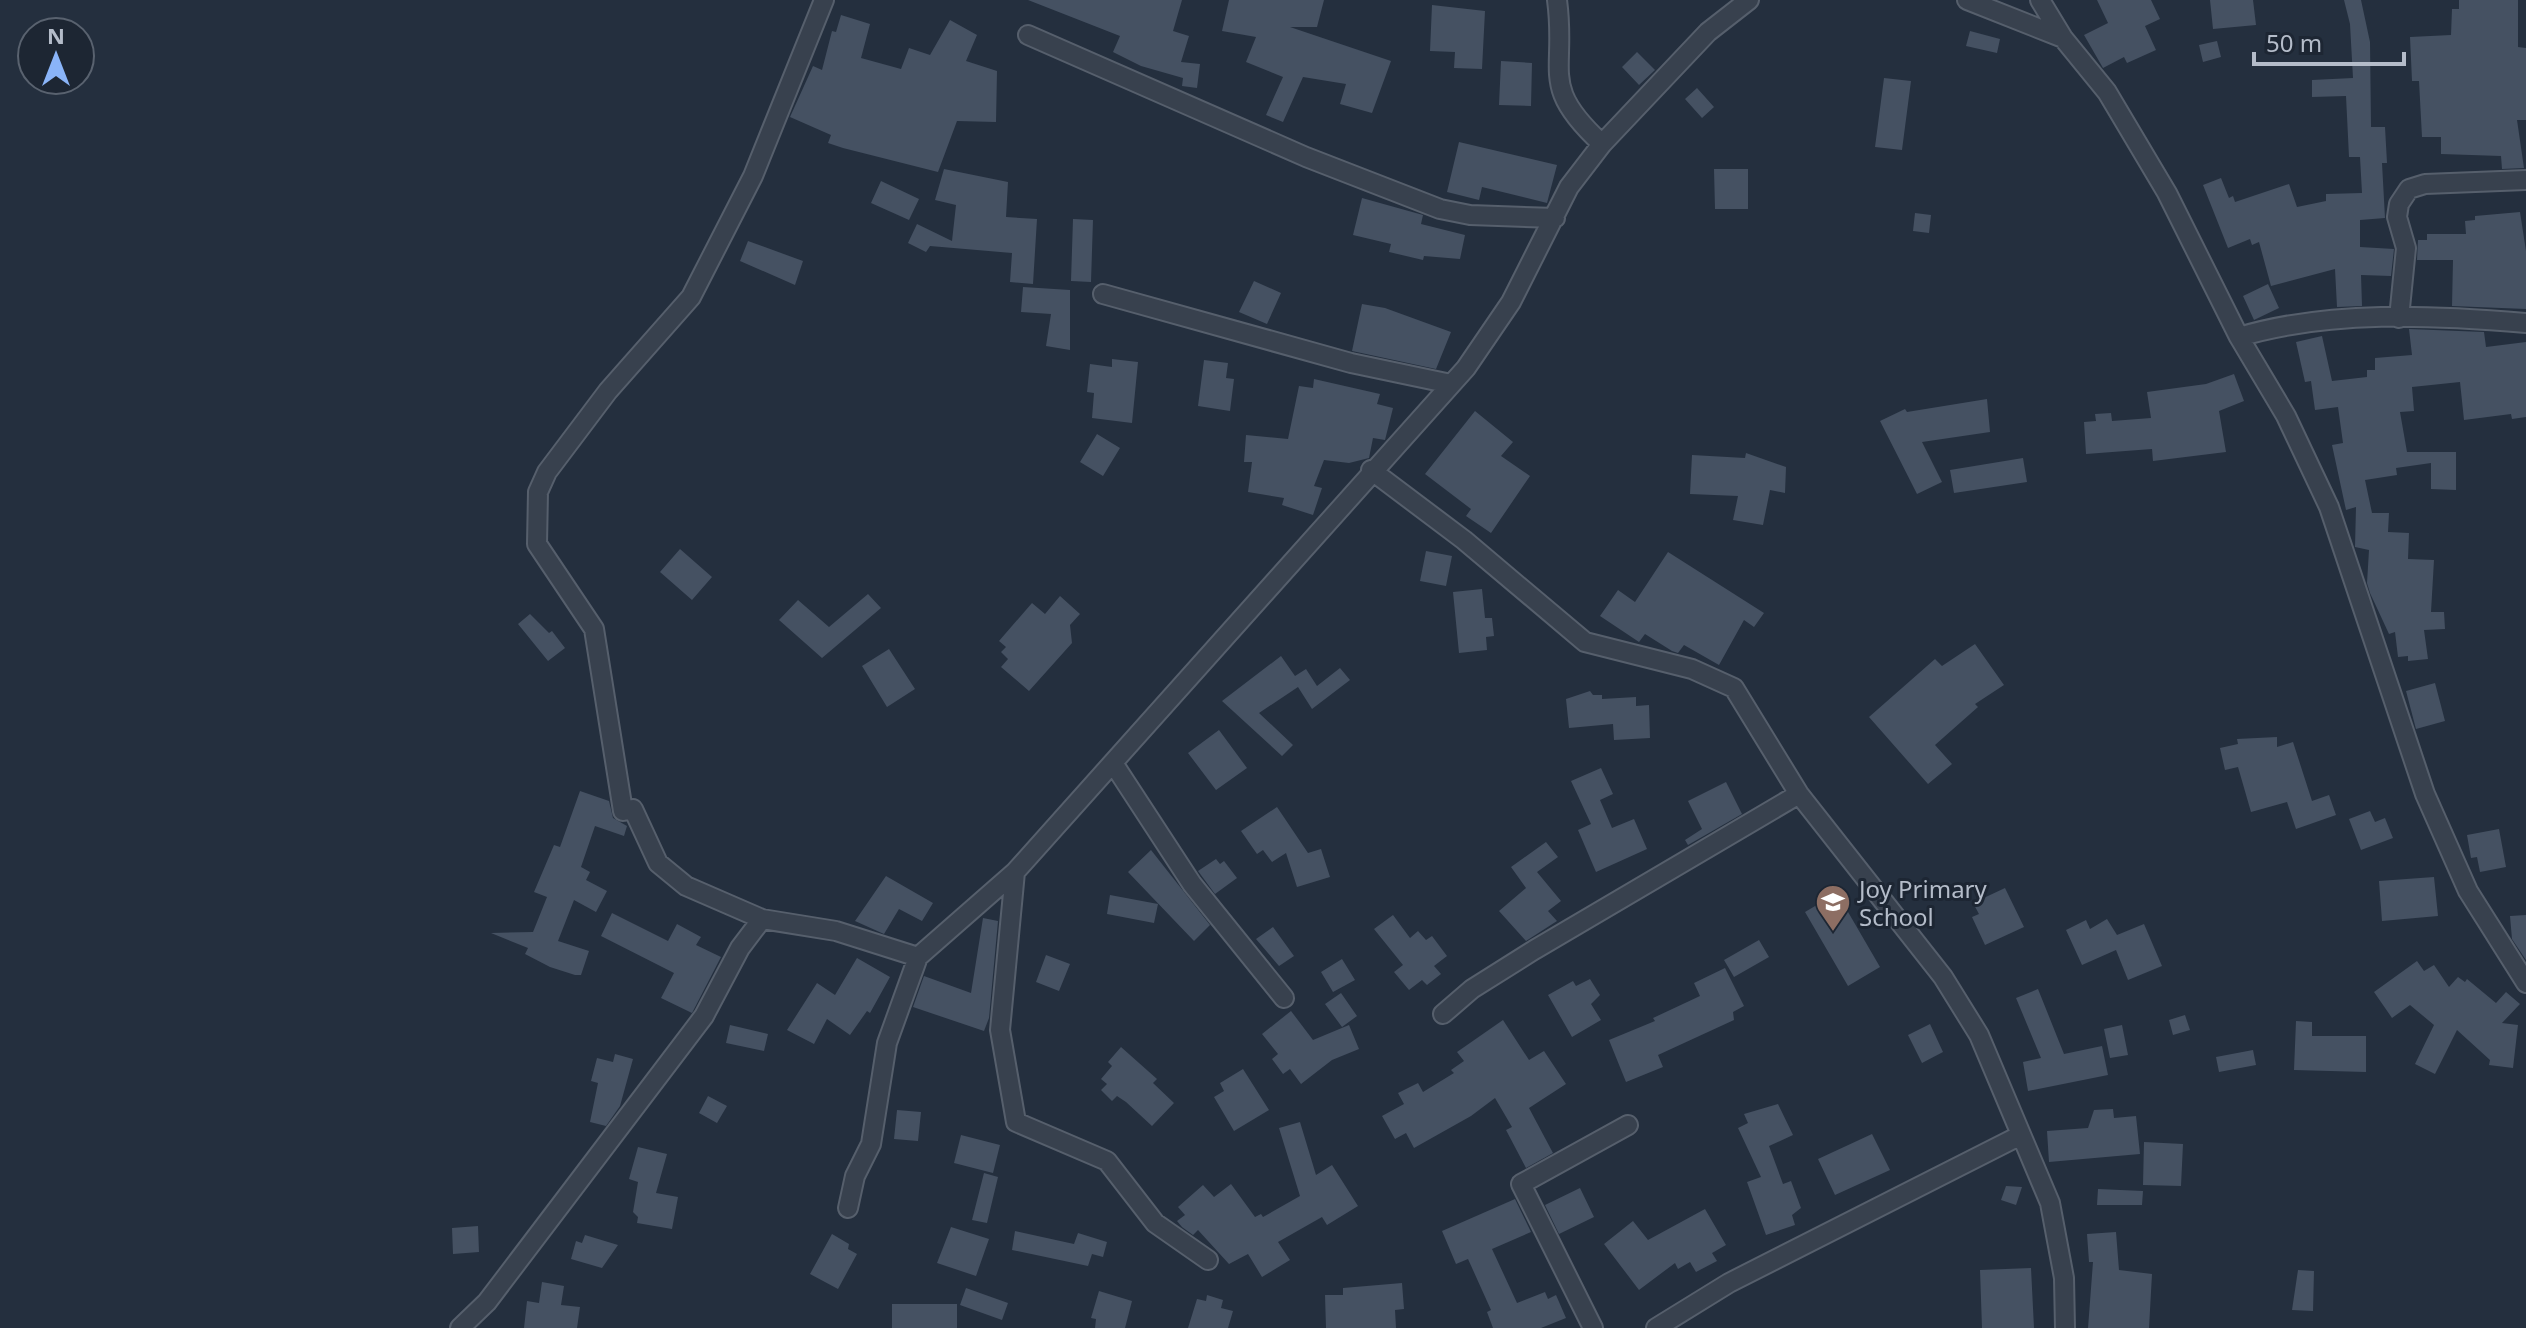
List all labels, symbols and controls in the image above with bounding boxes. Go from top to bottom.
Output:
north arrow [16,16,96,96]
scale bar [2254,16,2404,66]
text: N [47,20,65,50]
text: 50 m [2266,26,2322,59]
place label: Joy Primary School [1857,872,1988,933]
school or university icon: Joy Primary School [1814,883,1852,933]

